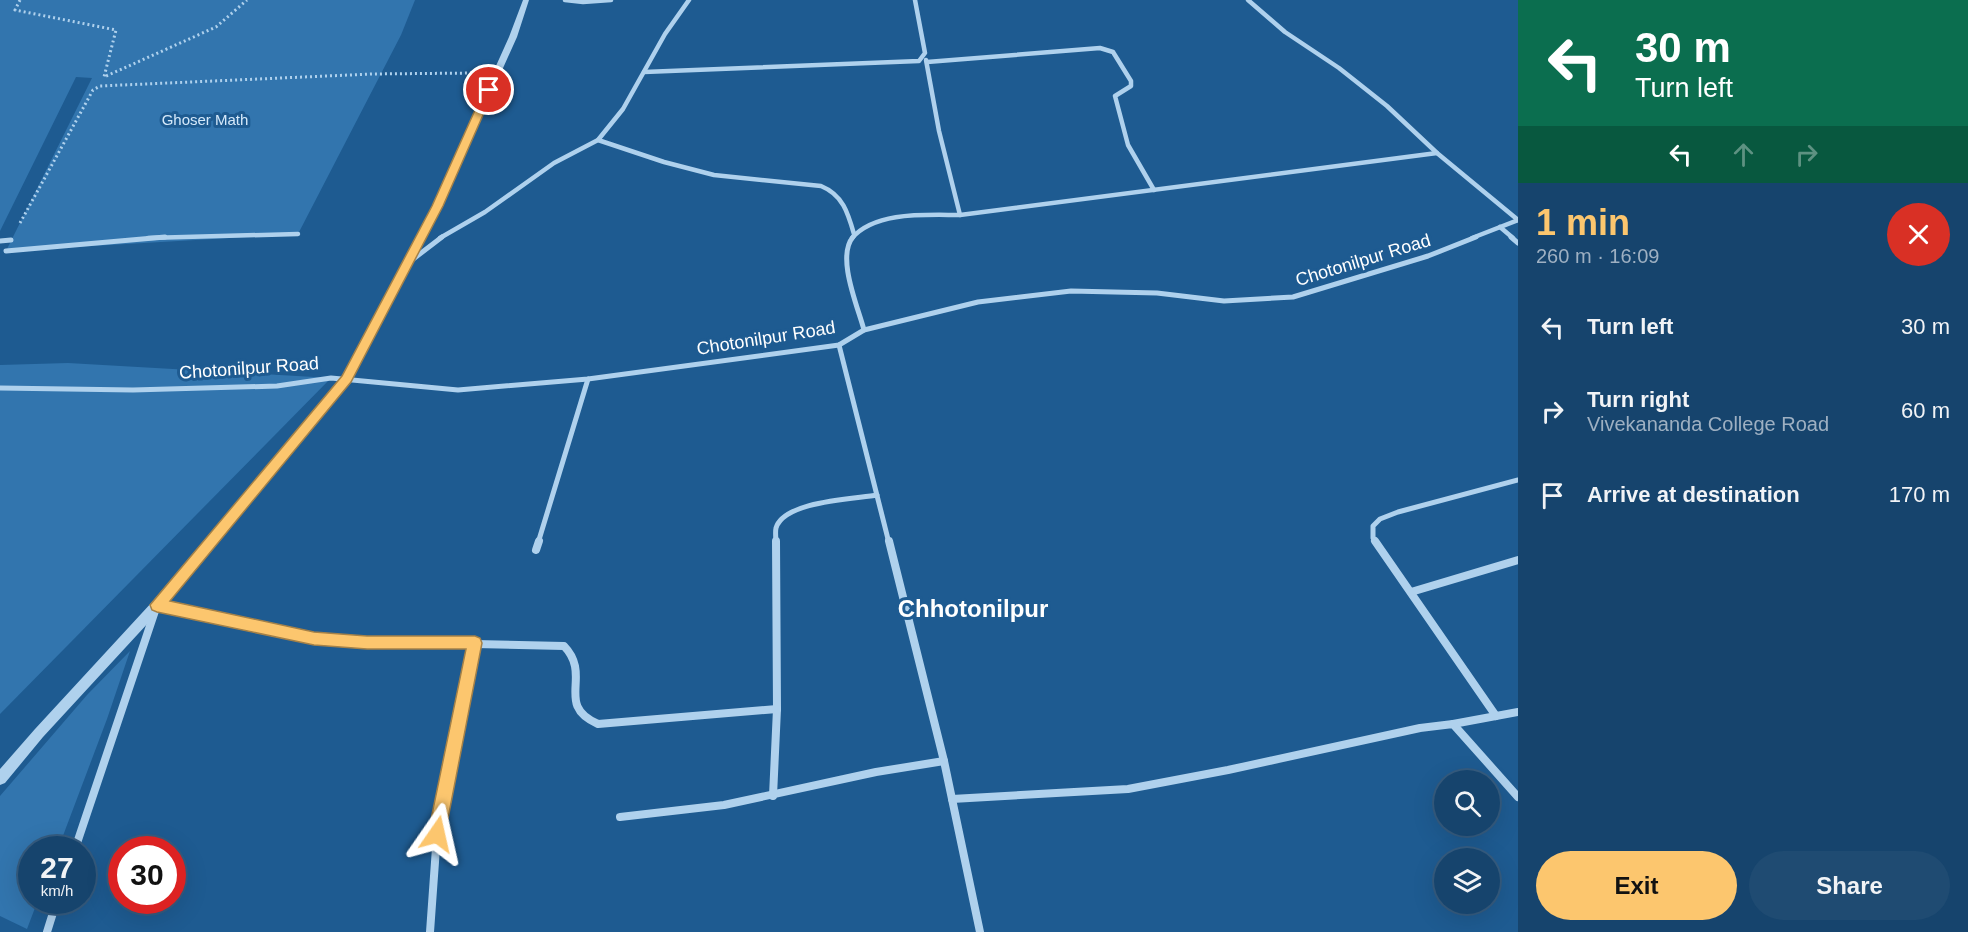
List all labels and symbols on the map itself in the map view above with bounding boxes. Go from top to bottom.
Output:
pin [463,64,514,115]
park label: Ghoser Math [162,111,248,128]
street label: Chotonilpur Road [1293,230,1433,290]
street label: Chotonilpur Road [695,317,837,359]
street label: Chotonilpur Road [178,353,320,383]
district label: Chhotonilpur [898,595,1048,622]
position arrow [405,802,469,866]
speed limit sign: 30 [108,836,186,914]

